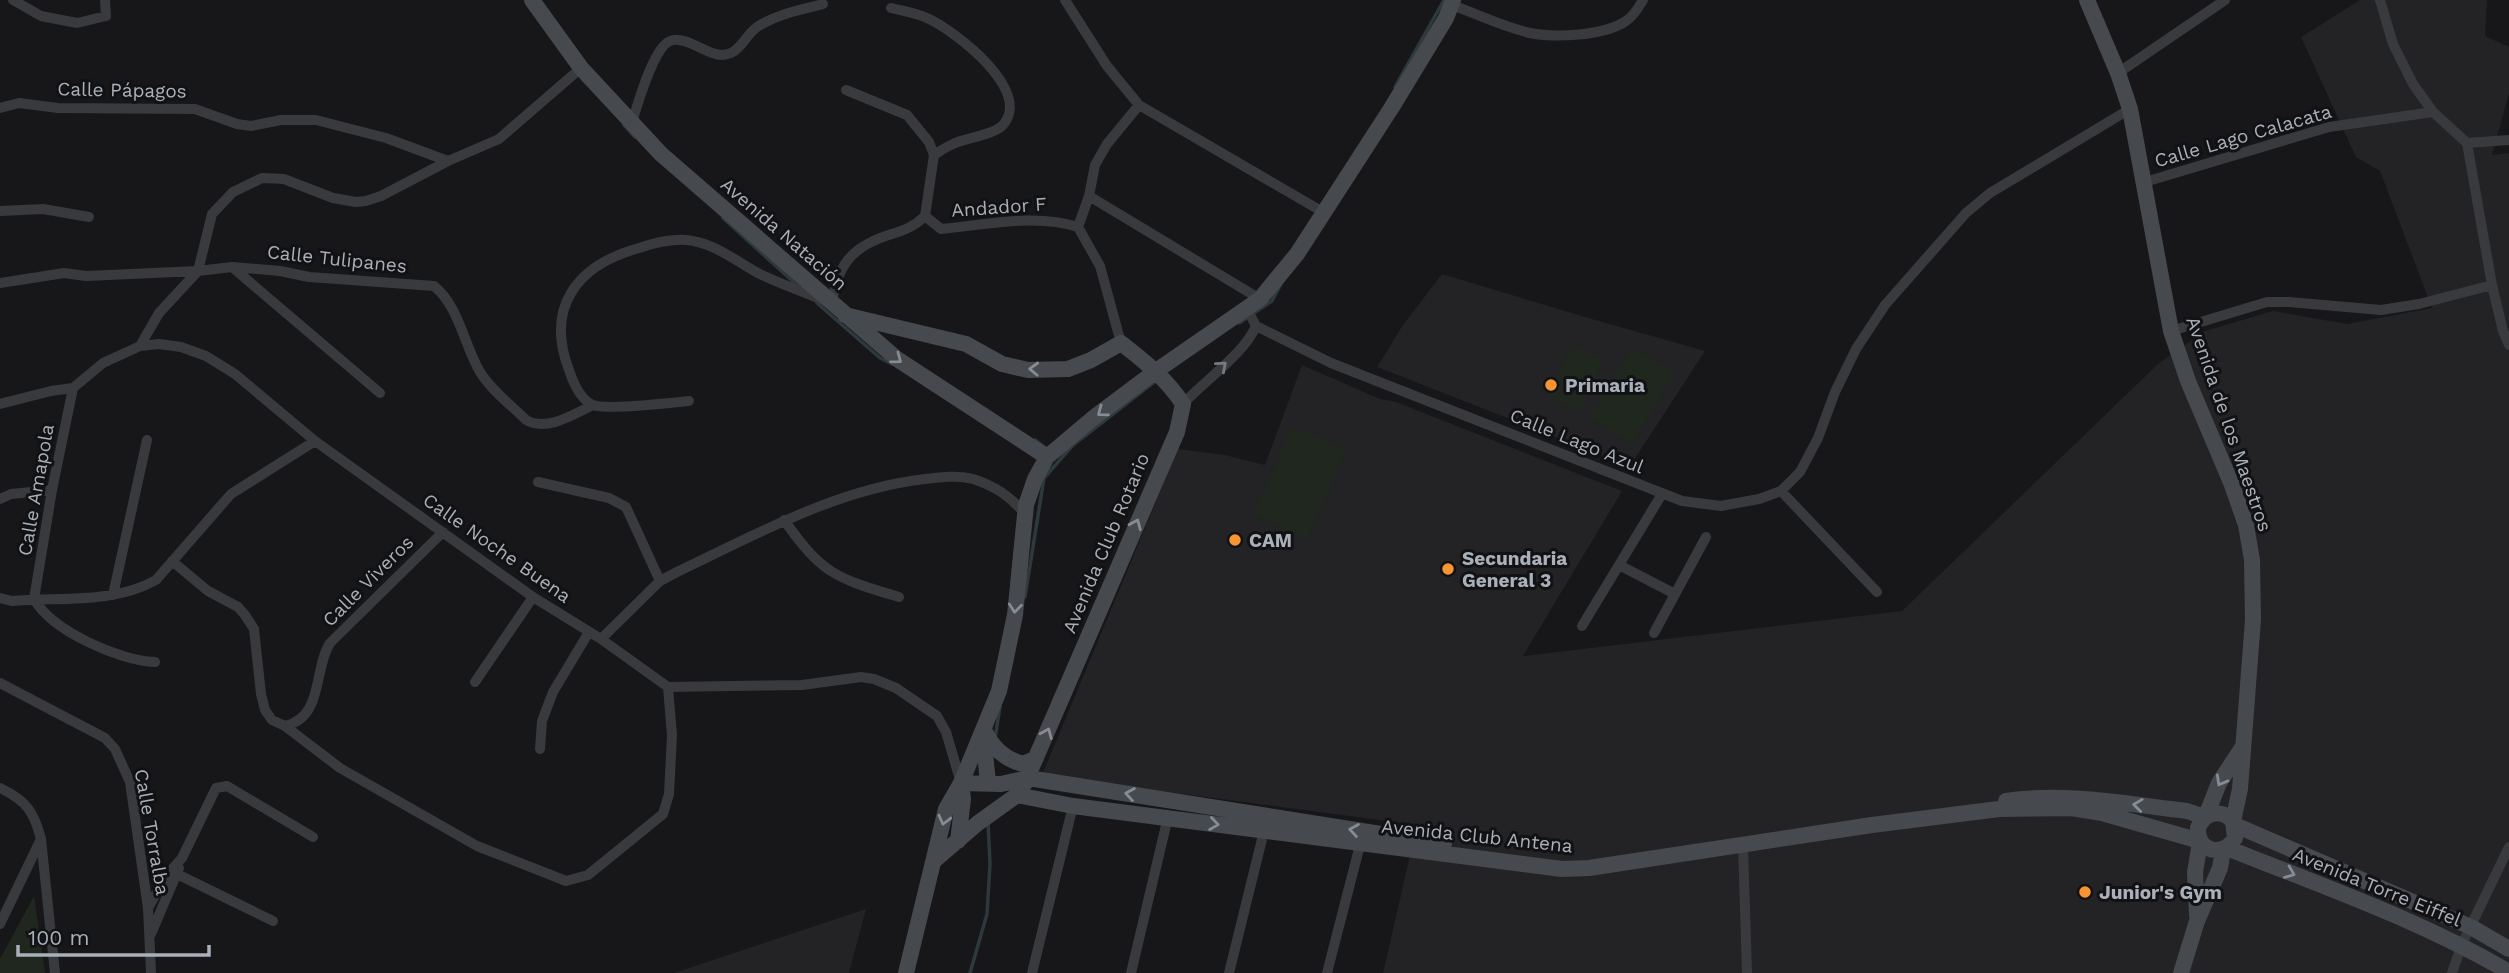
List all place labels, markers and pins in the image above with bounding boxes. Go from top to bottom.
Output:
place label: Primaria [1565,374,1645,397]
marker: Primaria [1543,377,1559,393]
place label: CAM [1249,529,1292,552]
marker: CAM [1227,532,1243,548]
place label: Secundaria General 3 [1462,547,1567,592]
marker: Secundaria General 3 [1440,561,1456,577]
place label: Junior's Gym [2099,881,2222,904]
marker: Junior's Gym [2077,884,2093,900]

